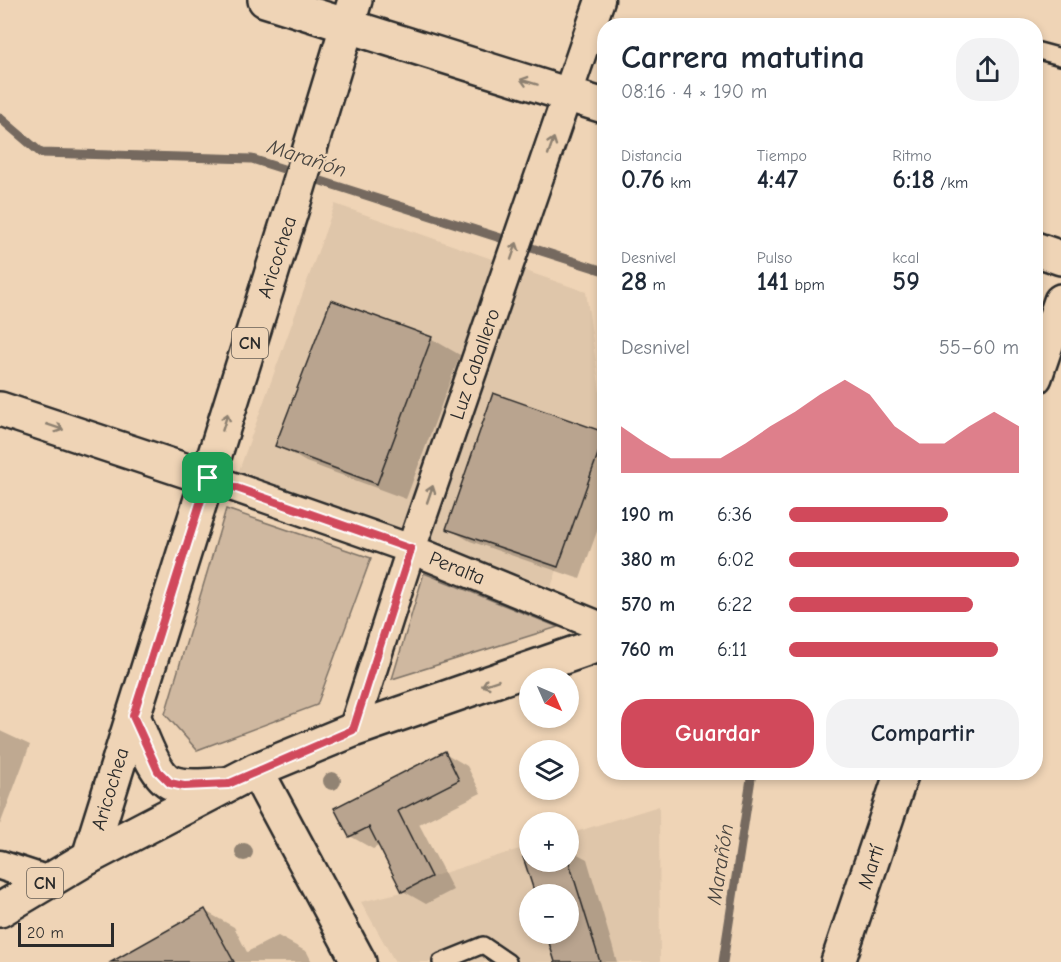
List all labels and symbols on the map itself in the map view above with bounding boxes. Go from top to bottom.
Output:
one-way arrow [520,75,539,86]
water label: Marañón [264,134,349,182]
one-way arrow [546,137,557,156]
street label: Aricochea [253,213,301,301]
one-way arrow [510,242,521,261]
street label: Luz Caballero [445,305,505,423]
road number: CN [232,328,268,358]
one-way arrow [220,413,231,432]
one-way arrow [46,423,64,434]
pin [182,452,233,503]
one-way arrow [425,485,436,504]
street label: Peralta [426,546,488,590]
north arrow [519,668,579,728]
one-way arrow [481,678,500,689]
street label: Aricochea [87,745,133,833]
water label: Marañón [702,822,738,907]
street label: Martí [853,841,889,892]
road number: CN [27,868,63,898]
scale bar [18,920,114,948]

